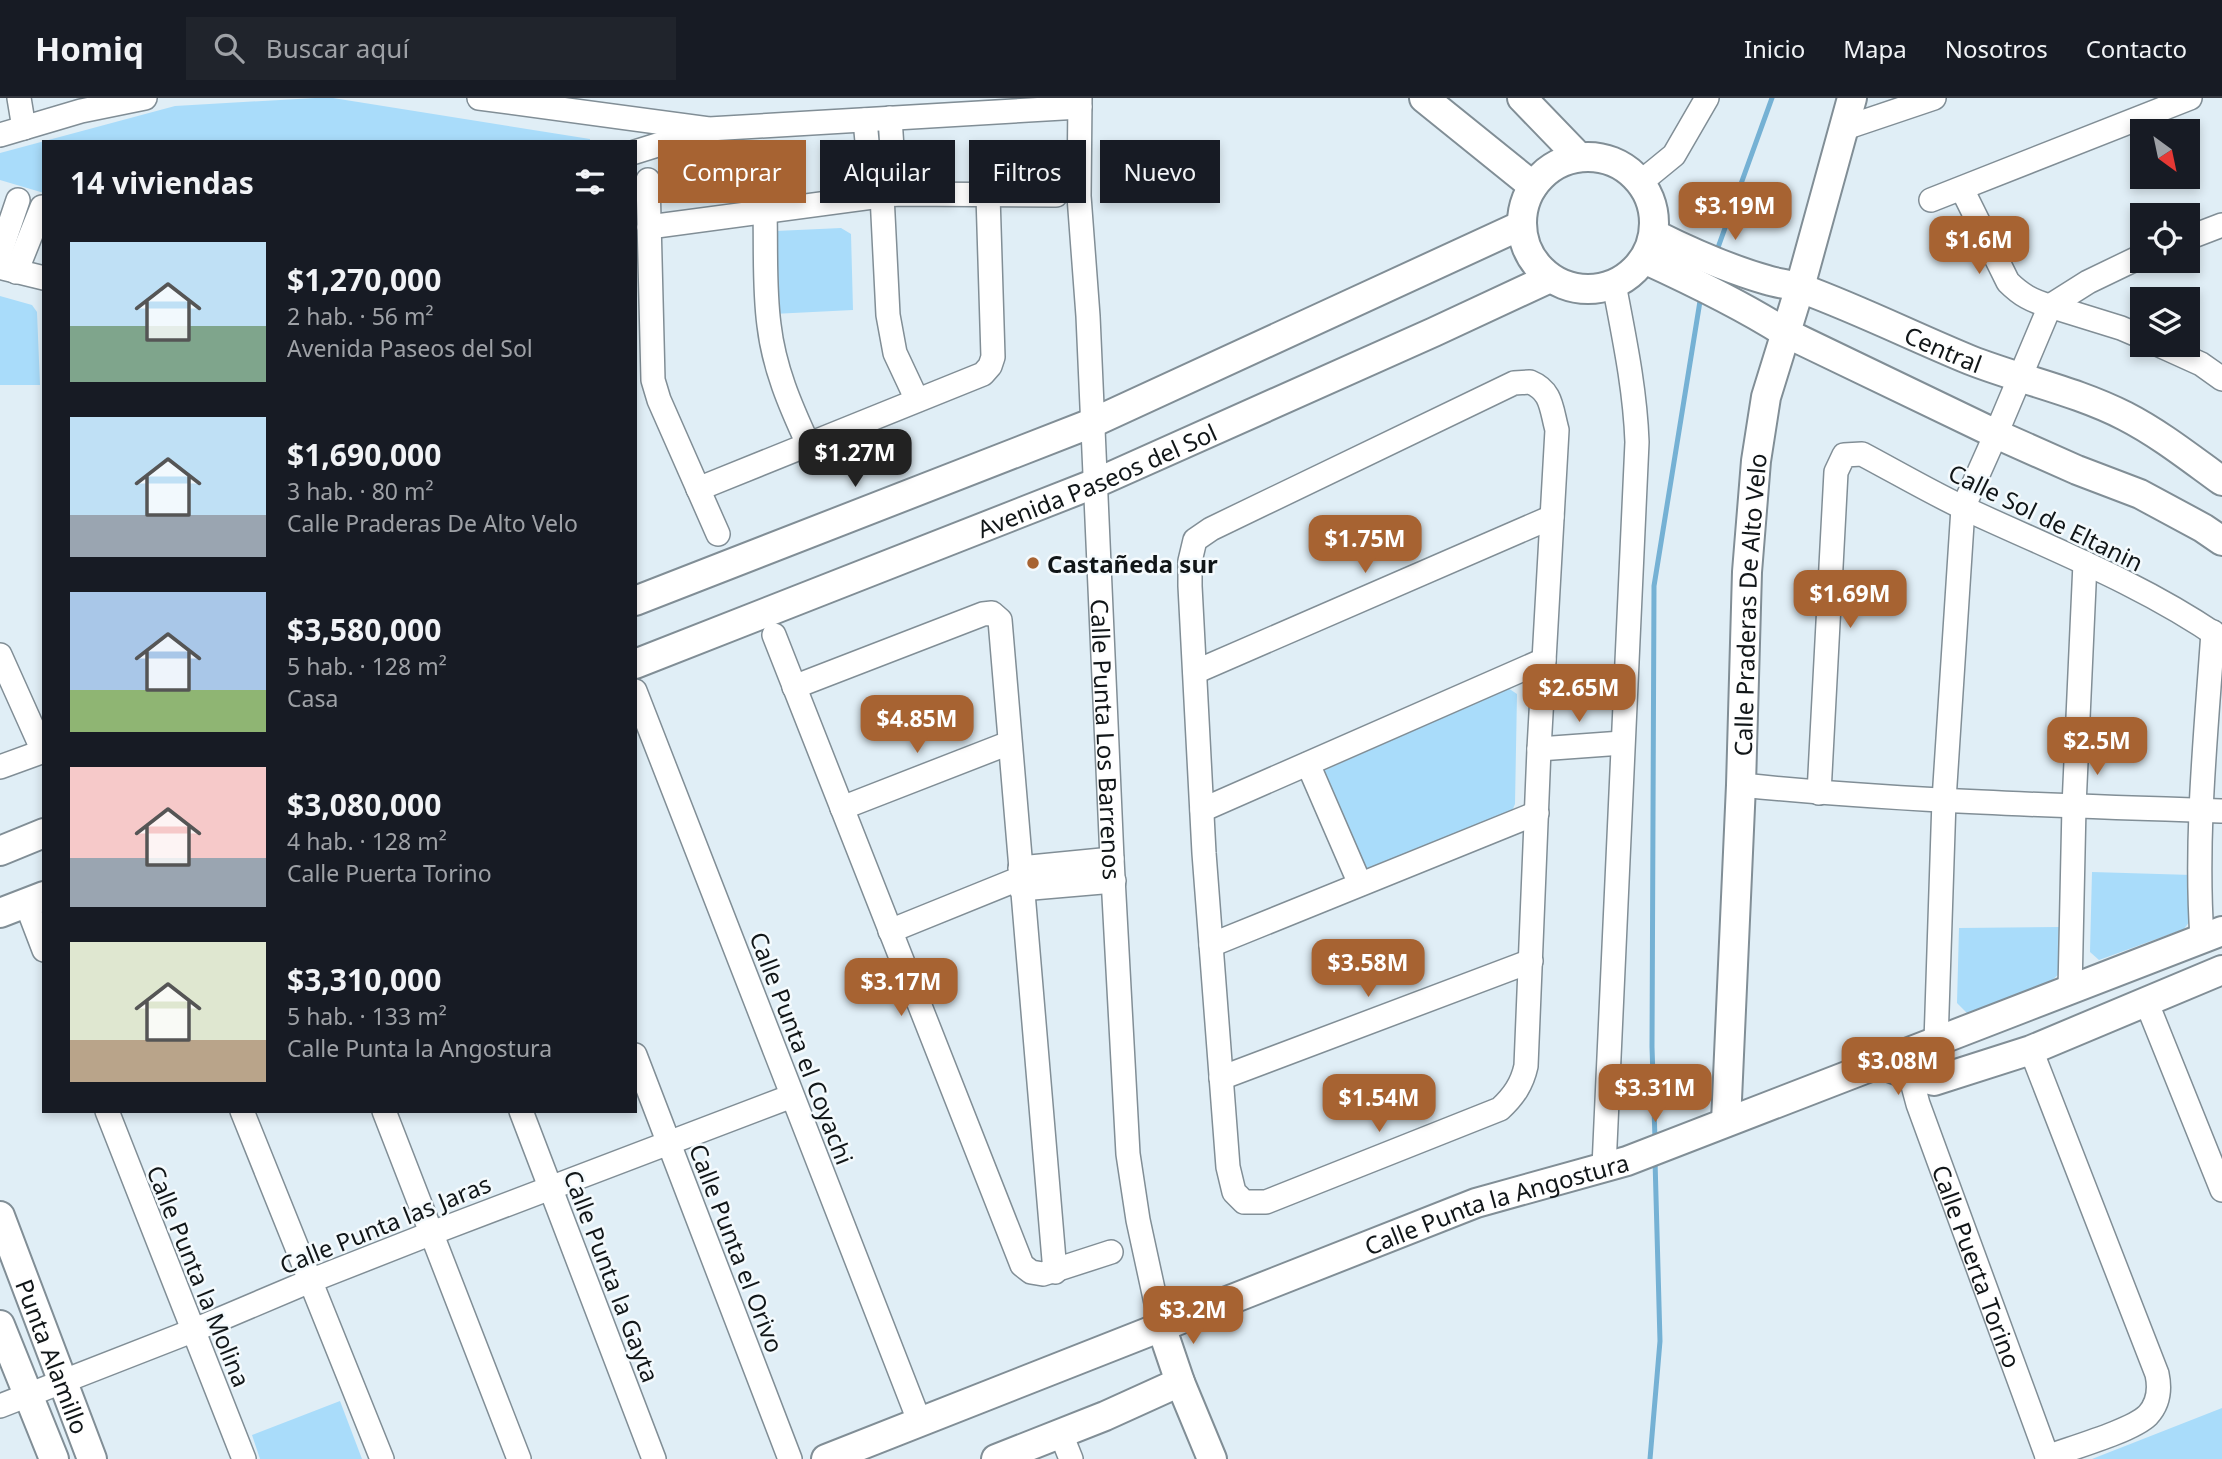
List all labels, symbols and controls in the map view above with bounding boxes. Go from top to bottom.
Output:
search box [186,17,676,80]
text: Homiq [35,26,144,71]
icon: search [210,29,248,67]
text: Buscar aquí [266,30,409,66]
text: Inicio [1744,32,1805,65]
text: Mapa [1843,32,1907,65]
text: Nosotros [1945,32,2048,65]
text: Contacto [2086,32,2187,65]
north arrow [2130,119,2200,189]
map controls [2130,119,2200,357]
chip: Comprar [658,140,806,203]
chip: Alquilar [820,140,955,203]
chip: Filtros [969,140,1086,203]
chip: Nuevo [1100,140,1220,203]
text: 14 viviendas [70,162,254,203]
icon: filters [571,163,609,201]
pin: $3.19M [1678,183,1792,242]
text: $3.19M [1695,189,1775,221]
button: locate [2130,203,2200,273]
pin: $1.6M [1930,216,2028,276]
text: $1.6M [1945,223,2013,255]
text: $1,270,000 [287,259,441,300]
icon: home [126,270,210,354]
button: layers [2130,287,2200,357]
text: 2 hab. · 56 m² [287,300,434,332]
street label: Central [1900,317,1987,380]
text: Avenida Paseos del Sol [287,332,533,364]
street label: Avenida Paseos del Sol [972,415,1221,545]
pin: $1.27M [798,430,912,489]
text: $1,690,000 [287,434,441,475]
text: $1.27M [815,436,895,468]
icon: home [126,445,210,529]
street label: Calle Praderas De Alto Velo [1725,450,1774,757]
street label: Calle Sol de Eltanin [1943,455,2149,579]
text: 3 hab. · 80 m² [287,475,434,507]
text: Calle Praderas De Alto Velo [287,507,578,539]
pin: $1.75M [1308,516,1422,575]
text: $1.75M [1325,522,1405,554]
place label: Castañeda sur [1047,547,1218,580]
marker: Castañeda sur [1025,555,1041,571]
pin: $1.69M [1793,570,1907,630]
text: $1.69M [1810,577,1890,609]
street label: Calle Punta Los Barrenos [1084,598,1130,881]
text: $3,580,000 [287,609,441,650]
icon: home [126,620,210,704]
text: 5 hab. · 128 m² [287,650,447,682]
pin: $2.65M [1522,664,1636,724]
text: $2.65M [1539,671,1619,703]
text: Casa [287,682,338,714]
pin: $4.85M [860,696,974,755]
text: $4.85M [877,702,957,734]
pin: $2.5M [2048,718,2146,777]
text: $2.5M [2063,724,2131,756]
text: $3,080,000 [287,784,441,825]
icon: home [126,795,210,879]
text: 4 hab. · 128 m² [287,825,447,857]
text: Calle Puerta Torino [287,857,492,889]
street label: Calle Punta el Coyachi [742,927,862,1169]
pin: $3.58M [1311,940,1425,999]
text: $3.58M [1328,946,1408,978]
pin: $3.17M [844,958,958,1018]
text: $3,310,000 [287,959,441,1000]
text: $3.17M [861,965,941,997]
icon: home [126,970,210,1054]
text: 5 hab. · 133 m² [287,1000,447,1032]
text: Calle Punta la Angostura [287,1032,552,1064]
pin: $3.08M [1841,1038,1955,1097]
text: $3.08M [1858,1044,1938,1076]
pin: $3.31M [1598,1065,1712,1124]
text: $3.31M [1615,1071,1695,1103]
pin: $1.54M [1322,1074,1436,1134]
text: $1.54M [1339,1081,1419,1113]
street label: Calle Punta el Orivo [682,1139,792,1357]
street label: Calle Punta la Angostura [1359,1145,1632,1262]
street label: Calle Punta la Molina [139,1160,259,1392]
street label: Calle Puerta Torino [1925,1160,2030,1372]
street label: Calle Punta la Gayta [556,1165,668,1387]
street label: Calle Punta las Jaras [274,1167,496,1281]
street label: Punta Alamillo [9,1274,97,1438]
pin: $3.2M [1144,1286,1242,1346]
text: $3.2M [1159,1293,1227,1325]

